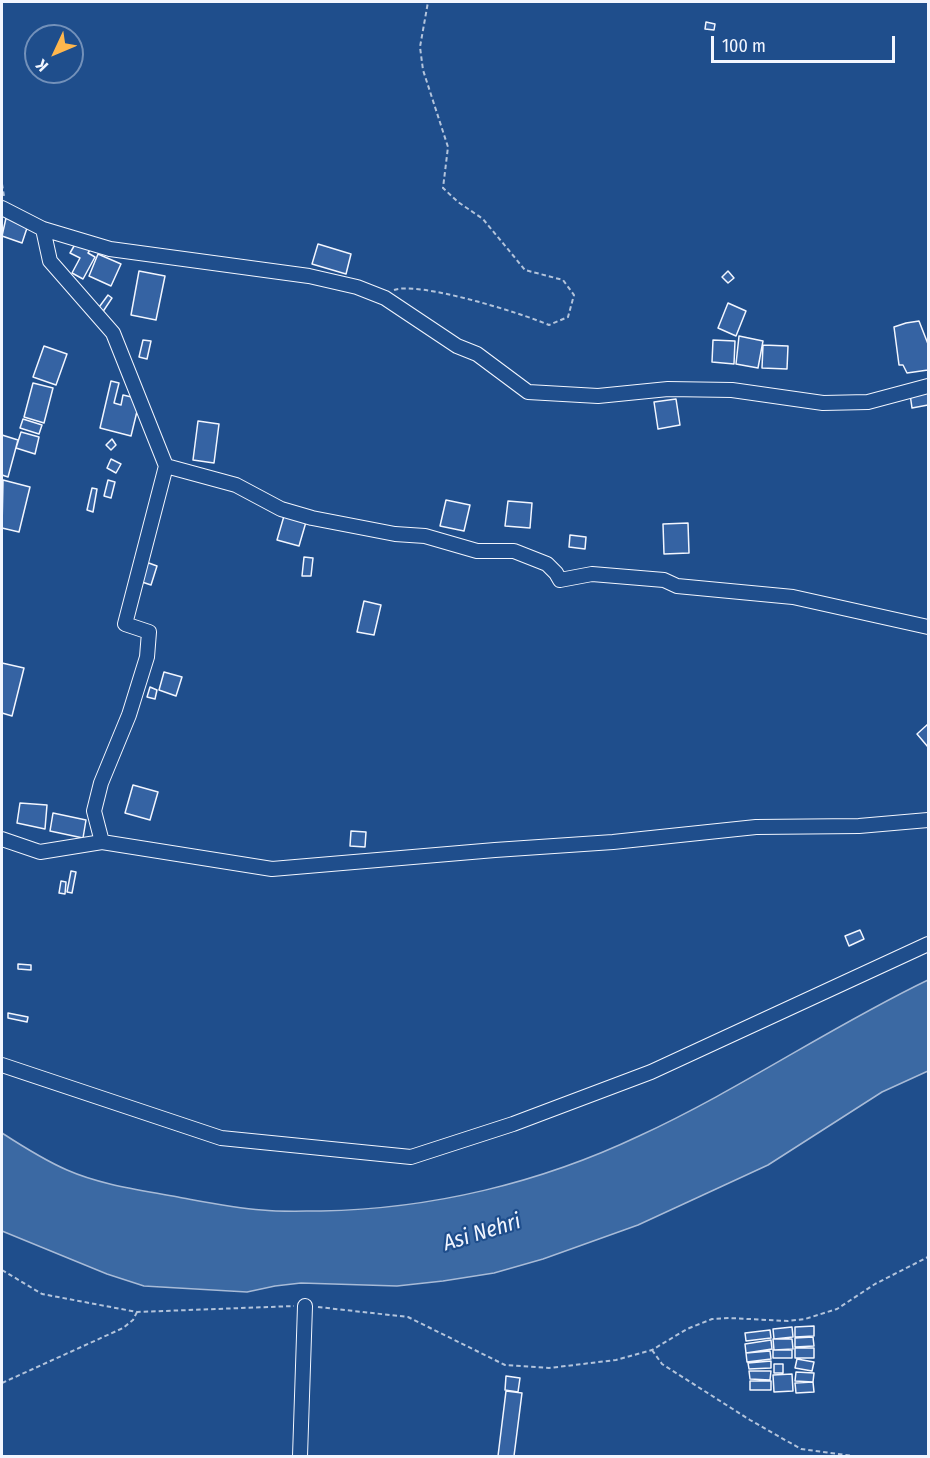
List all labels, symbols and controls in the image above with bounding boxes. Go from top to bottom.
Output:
north arrow [24,24,84,84]
scale bar [714,24,898,62]
text: 100 m [722,35,766,57]
text: K [32,56,52,75]
water label: Asi Nehri [440,1209,524,1257]

